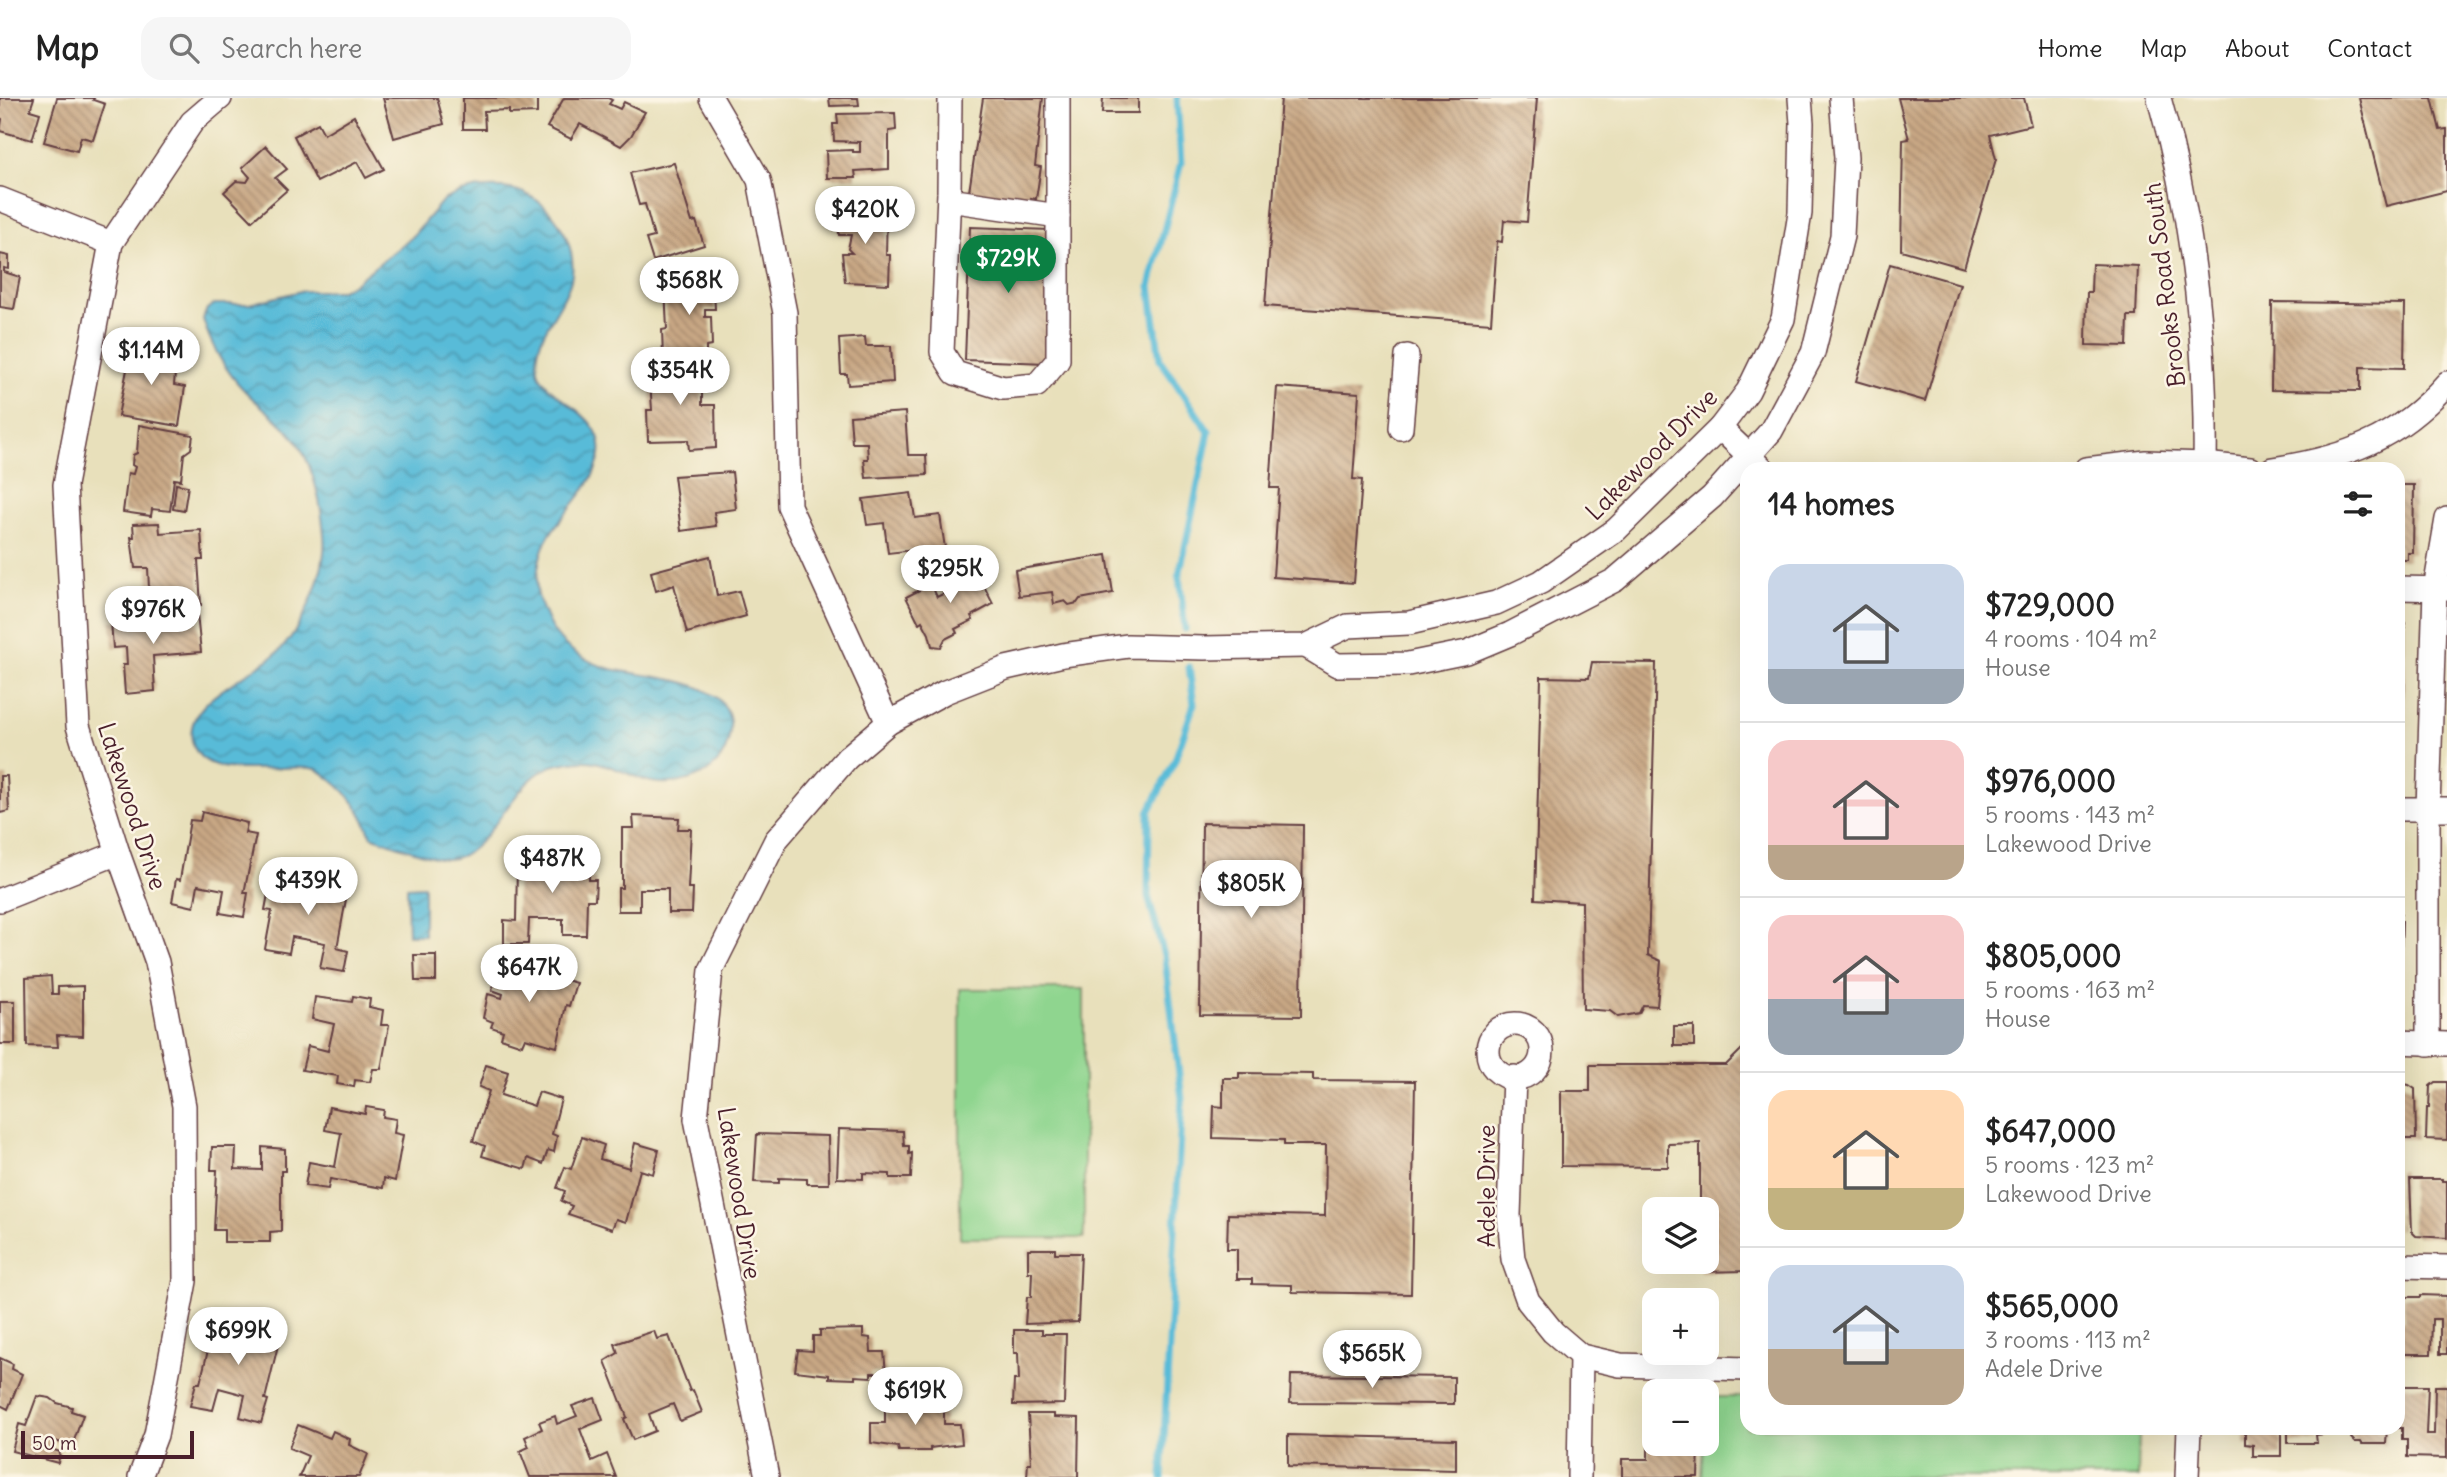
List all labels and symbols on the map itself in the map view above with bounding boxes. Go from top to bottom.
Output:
street label: Brooks Road South [2137,181,2191,389]
pin: $420K [816,186,914,246]
pin: $729K [959,236,1057,295]
pin: $568K [640,258,738,317]
pin: $1.14M [94,328,208,387]
pin: $354K [631,348,729,407]
street label: Lakewood Drive [1579,382,1723,526]
pin: $295K [901,546,999,605]
pin: $976K [104,587,202,646]
street label: Lakewood Drive [92,719,174,893]
pin: $487K [503,836,601,895]
pin: $439K [259,858,357,917]
pin: $805K [1202,860,1300,920]
pin: $647K [480,944,578,1004]
street label: Lakewood Drive [712,1105,768,1281]
street label: Adele Drive [1471,1124,1501,1248]
pin: $699K [189,1308,287,1367]
pin: $565K [1323,1330,1421,1390]
pin: $619K [866,1368,964,1427]
scale bar [21,1428,194,1460]

